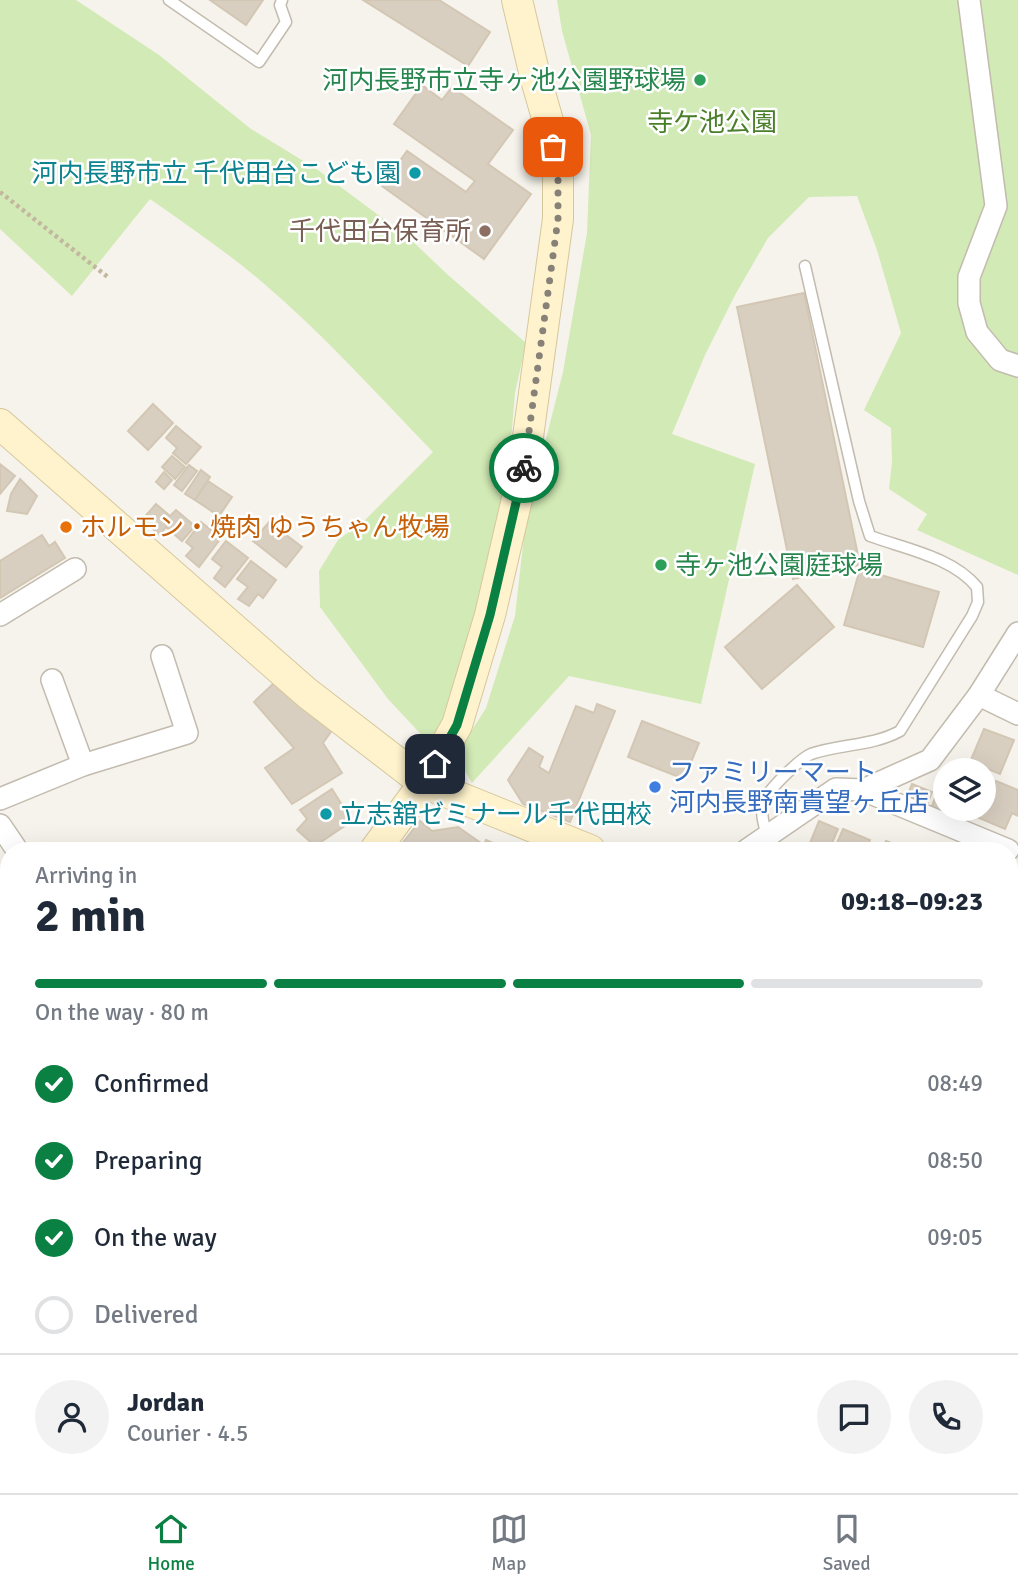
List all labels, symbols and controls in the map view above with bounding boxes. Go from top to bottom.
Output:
place label: 河内長野市立寺ヶ池公園野球場 [322,65,686,97]
marker: 河内長野市立寺ヶ池公園野球場 [692,72,708,88]
park label: 寺ケ池公園 [647,107,777,139]
pin [523,117,583,177]
icon: bag [534,128,572,166]
place label: 河内長野市立 千代田台こども園 [31,158,401,190]
marker: 河内長野市立 千代田台こども園 [407,165,423,181]
place label: 千代田台保育所 [289,216,471,248]
marker: 千代田台保育所 [477,223,493,239]
courier [489,433,559,503]
icon: bike [505,449,543,487]
place label: ホルモン・焼肉 ゆうちゃん牧場 [80,512,450,544]
marker: ホルモン・焼肉 ゆうちゃん牧場 [58,519,74,535]
place label: 寺ヶ池公園庭球場 [675,550,883,582]
marker: 寺ヶ池公園庭球場 [653,557,669,573]
pin [405,734,465,794]
icon: home [416,745,454,783]
place label: ファミリーマート 河内長野南貴望ヶ丘店 [669,757,929,819]
map controls [933,758,996,821]
button: layers [933,758,996,821]
marker: ファミリーマート 河内長野南貴望ヶ丘店 [647,779,663,795]
place label: 立志舘ゼミナール千代田校 [340,799,652,831]
marker: 立志舘ゼミナール千代田校 [318,806,334,822]
text: Arriving in [35,861,137,890]
text: 09:18–09:23 [841,886,983,918]
text: 2 min [35,888,146,944]
text: On the way · 80 m [35,998,209,1027]
icon: check [35,1065,73,1103]
text: Confirmed [94,1068,209,1100]
text: 08:49 [927,1069,983,1098]
icon: check [35,1142,73,1180]
text: Preparing [94,1145,202,1177]
text: 08:50 [927,1146,983,1175]
icon: check [35,1219,73,1257]
text: On the way [94,1222,217,1254]
text: 09:05 [927,1223,983,1252]
text: Delivered [94,1299,199,1331]
button: person [35,1380,109,1454]
button: chat [817,1380,891,1454]
button: phone [909,1380,983,1454]
text: Jordan [127,1387,204,1419]
text: Courier · 4.5 [127,1419,248,1448]
tab: Home [147,1510,195,1576]
tab: Map [490,1510,528,1576]
tab: Saved [823,1510,871,1576]

